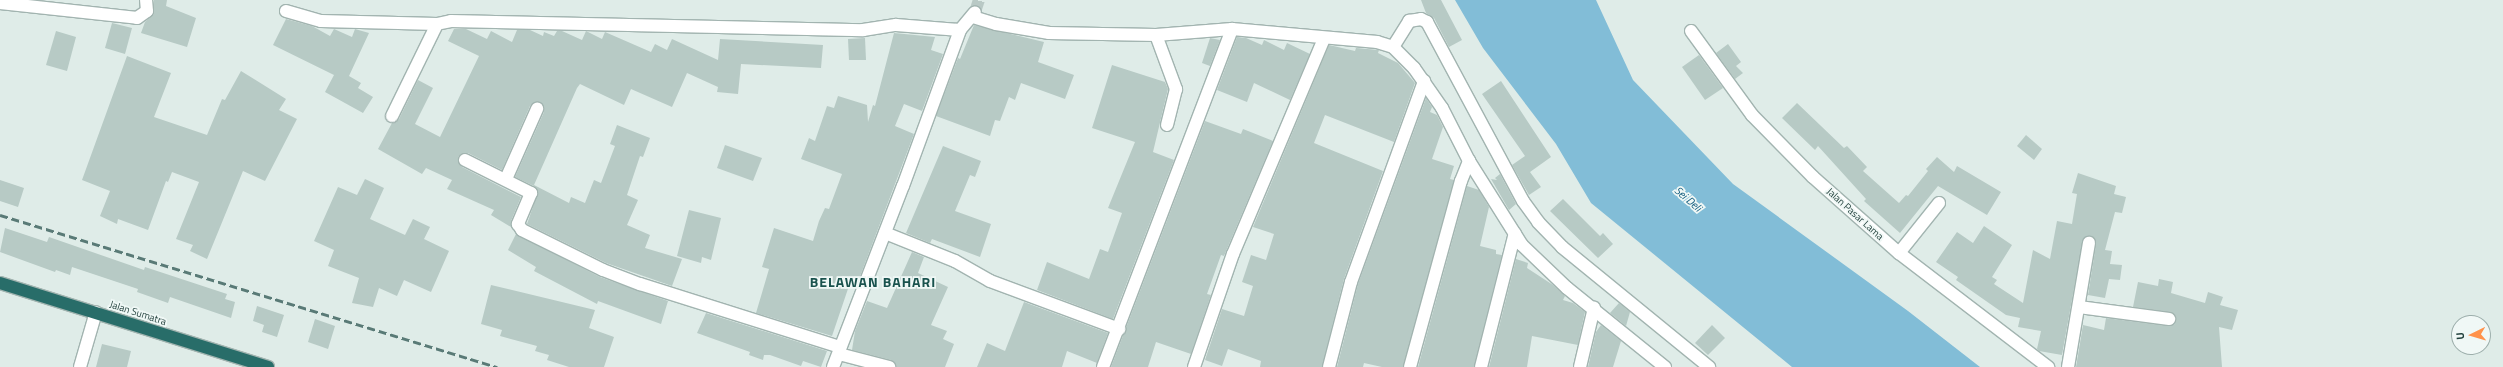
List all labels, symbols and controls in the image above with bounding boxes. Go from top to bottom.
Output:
water label: Sei Deli [1672,184,1704,214]
street label: Jalan Pasar Lama [1824,185,1886,243]
district label: BELAWAN BAHARI [810,274,936,290]
street label: Jalan Sumatra [108,298,168,328]
north arrow [2451,315,2491,355]
text: U [2452,332,2468,340]

